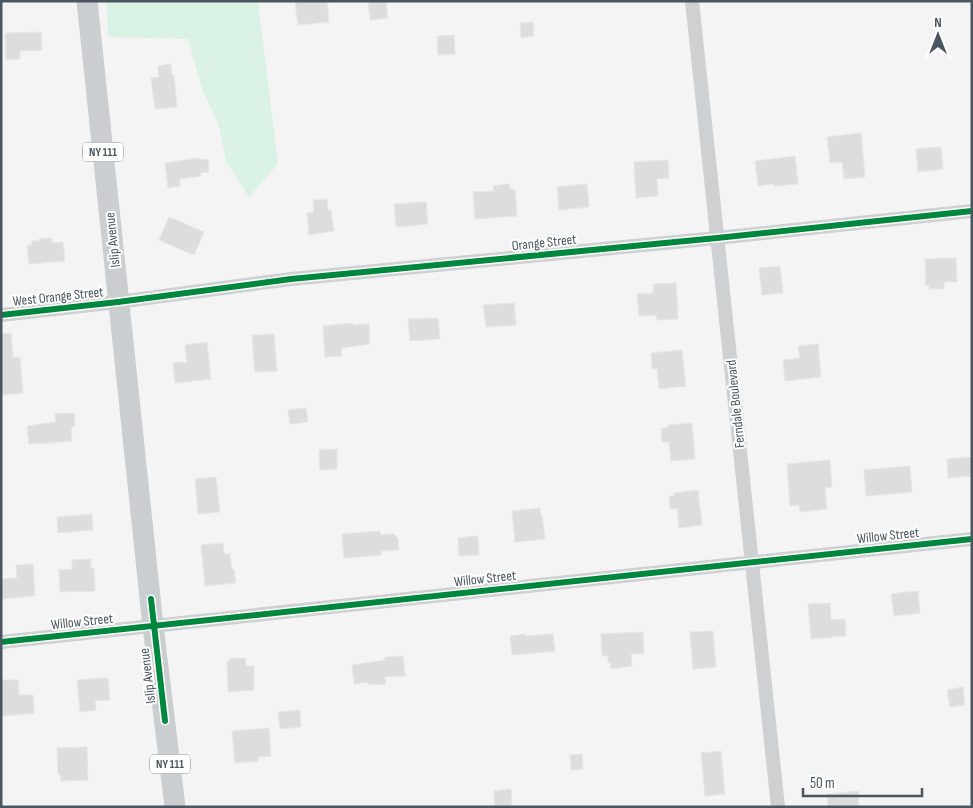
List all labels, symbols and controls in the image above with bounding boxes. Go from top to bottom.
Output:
north arrow [913,10,963,60]
text: N [934,14,942,31]
road number: NY 111 [83,142,123,162]
street label: Islip Avenue [101,211,124,268]
street label: Orange Street [511,231,577,254]
street label: West Orange Street [12,283,104,310]
street label: Ferndale Boulevard [722,359,749,449]
street label: Willow Street [856,524,920,547]
street label: Willow Street [453,567,517,590]
street label: Willow Street [50,610,114,633]
street label: Islip Avenue [136,647,159,705]
road number: NY 111 [150,754,190,774]
scale bar [803,766,922,798]
text: 50 m [810,774,835,793]

